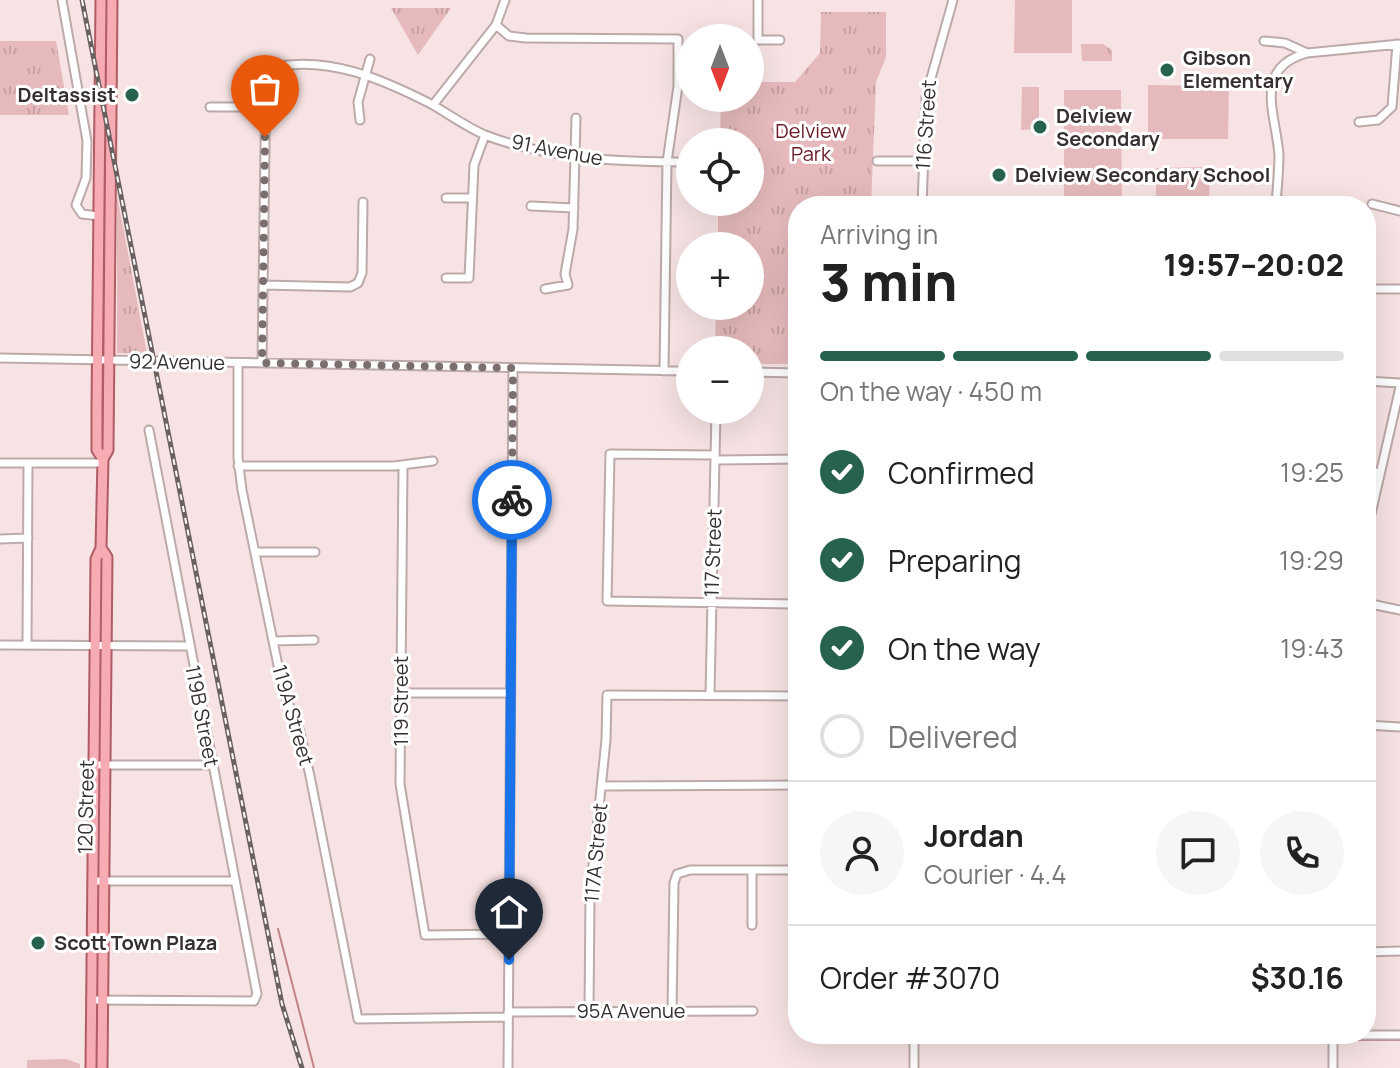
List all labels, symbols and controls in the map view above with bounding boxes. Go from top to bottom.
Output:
north arrow [676,24,764,112]
map controls [676,24,764,424]
place label: Gibson Elementary [1183,44,1294,94]
pin [231,55,299,137]
marker: Gibson Elementary [1158,61,1176,79]
icon: bag [243,67,287,111]
street label: 116 Street [909,79,942,171]
place label: Deltassist [17,81,116,108]
marker: Deltassist [123,86,141,104]
place label: Delview Secondary [1056,102,1161,152]
park label: Delview Park [775,117,847,167]
marker: Delview Secondary [1031,118,1049,136]
street label: 91 Avenue [509,127,605,172]
button: locate [676,128,764,216]
place label: Delview Secondary School [1015,161,1270,188]
marker: Delview Secondary School [990,166,1008,184]
text: Arriving in [820,216,938,252]
button: + [676,232,764,320]
text: 19:57–20:02 [1163,244,1344,285]
text: 3 min [820,246,957,317]
button: − [676,336,764,424]
street label: 92 Avenue [129,347,225,376]
text: On the way · 450 m [820,373,1042,409]
icon: check [820,450,864,494]
text: Confirmed [888,452,1035,493]
text: 19:25 [1280,454,1344,490]
courier [472,460,552,540]
icon: bike [490,478,534,522]
street label: 117 Street [697,508,728,598]
icon: check [820,538,864,582]
text: Preparing [888,540,1022,581]
text: 19:29 [1279,542,1344,578]
icon: check [820,626,864,670]
text: On the way [888,628,1041,669]
text: 19:43 [1280,630,1344,666]
street label: 119 Street [387,656,414,746]
street label: 119A Street [266,661,321,768]
street label: 119B Street [179,663,226,769]
text: Delivered [888,716,1018,757]
street label: 120 Street [71,760,100,854]
street label: 117A Street [578,802,613,904]
button: person [820,811,904,895]
button: chat [1156,811,1240,895]
button: phone [1260,811,1344,895]
text: Jordan [924,815,1024,856]
text: Courier · 4.4 [924,856,1066,892]
pin [475,878,543,960]
icon: home [487,890,531,934]
place label: Scott Town Plaza [54,929,217,956]
marker: Scott Town Plaza [29,934,47,952]
text: Order #3070 [820,957,1000,998]
text: $30.16 [1251,957,1344,998]
street label: 95A Avenue [576,997,686,1024]

